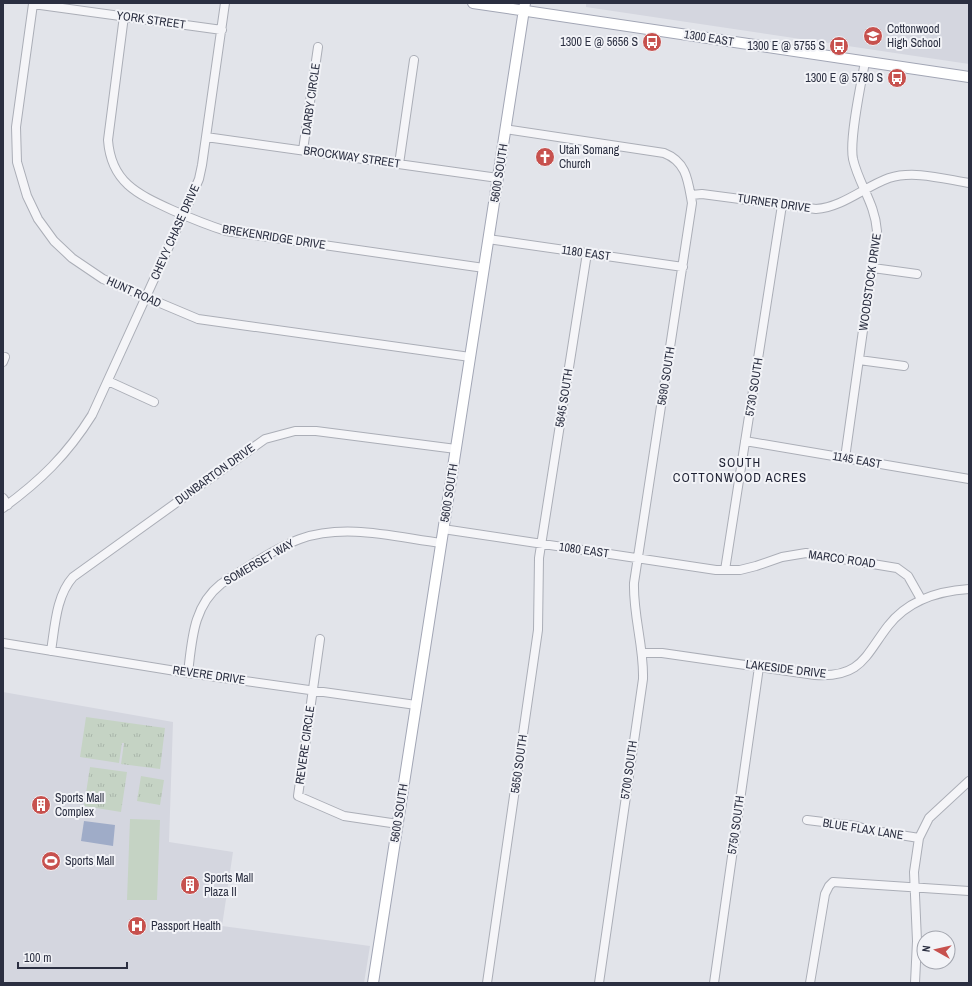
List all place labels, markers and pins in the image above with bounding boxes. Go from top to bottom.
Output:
place label: Cottonwood High School [887,21,941,51]
school or university icon: Cottonwood High School [862,25,884,47]
bus stop icon: 1300 E @ 5656 S [641,31,663,53]
place label: 1300 E @ 5656 S [560,34,638,50]
bus stop icon: 1300 E @ 5755 S [828,35,850,57]
place label: 1300 E @ 5755 S [747,38,825,54]
bus stop icon: 1300 E @ 5780 S [886,67,908,89]
place label: 1300 E @ 5780 S [805,70,883,86]
place label: Utah Somang Church [559,142,620,172]
church icon: Utah Somang Church [534,146,556,168]
place label: Sports Mall Complex [55,790,104,820]
building icon: Sports Mall Complex [30,794,52,816]
sports icon: Sports Mall [40,850,62,872]
place label: Sports Mall [65,853,114,869]
place label: Sports Mall Plaza II [204,870,253,900]
building icon: Sports Mall Plaza II [179,874,201,896]
hospital icon: Passport Health [126,915,148,937]
place label: Passport Health [151,918,221,934]

